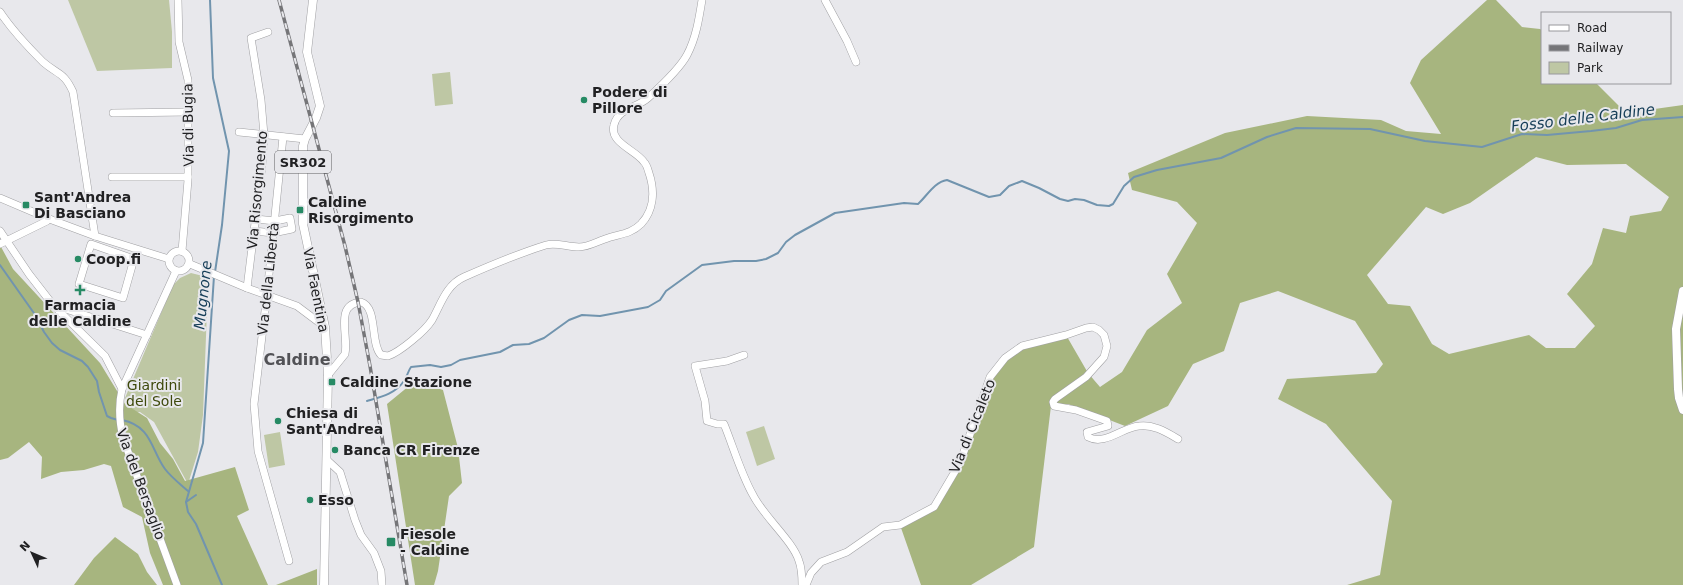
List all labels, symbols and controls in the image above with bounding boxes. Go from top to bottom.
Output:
legend [1541,12,1671,84]
text: Road [1577,21,1607,35]
text: Railway [1577,41,1623,55]
text: Park [1577,61,1603,75]
street label: Via di Bugia [179,83,197,167]
place label: Podere di Pillore [592,84,668,116]
marker: Podere di Pillore [579,95,589,105]
water label: Fosso delle Caldine [1510,100,1656,136]
street label: Via Risorgimento [244,130,270,250]
road number: SR302 [275,151,331,173]
place label: Sant'Andrea Di Basciano [34,189,131,221]
place label: Caldine Risorgimento [308,194,414,226]
marker: Sant'Andrea Di Basciano [21,200,31,210]
marker: Caldine Risorgimento [295,205,305,215]
street label: Via della Libertà [254,222,282,336]
street label: Via Faentina [300,246,332,334]
place label: Coop.fi [86,251,141,267]
marker: Coop.fi [73,254,83,264]
water label: Mugnone [190,260,216,330]
marker: Farmacia delle Caldine [75,285,85,295]
place label: Farmacia delle Caldine [29,297,131,329]
district label: Caldine [263,350,331,369]
place label: Caldine Stazione [340,374,472,390]
park label: Giardini del Sole [126,377,182,409]
marker: Caldine Stazione [327,377,337,387]
street label: Via di Cicaleto [946,377,998,475]
place label: Chiesa di Sant'Andrea [286,405,383,437]
marker: Chiesa di Sant'Andrea [273,416,283,426]
street label: Via del Bersaglio [113,426,169,542]
place label: Banca CR Firenze [343,442,480,458]
marker: Banca CR Firenze [330,445,340,455]
place label: Esso [318,492,354,508]
marker: Esso [305,495,315,505]
place label: Fiesole - Caldine [400,526,470,558]
north arrow [12,533,52,573]
marker: Fiesole - Caldine [385,536,397,548]
text: N [17,539,33,554]

